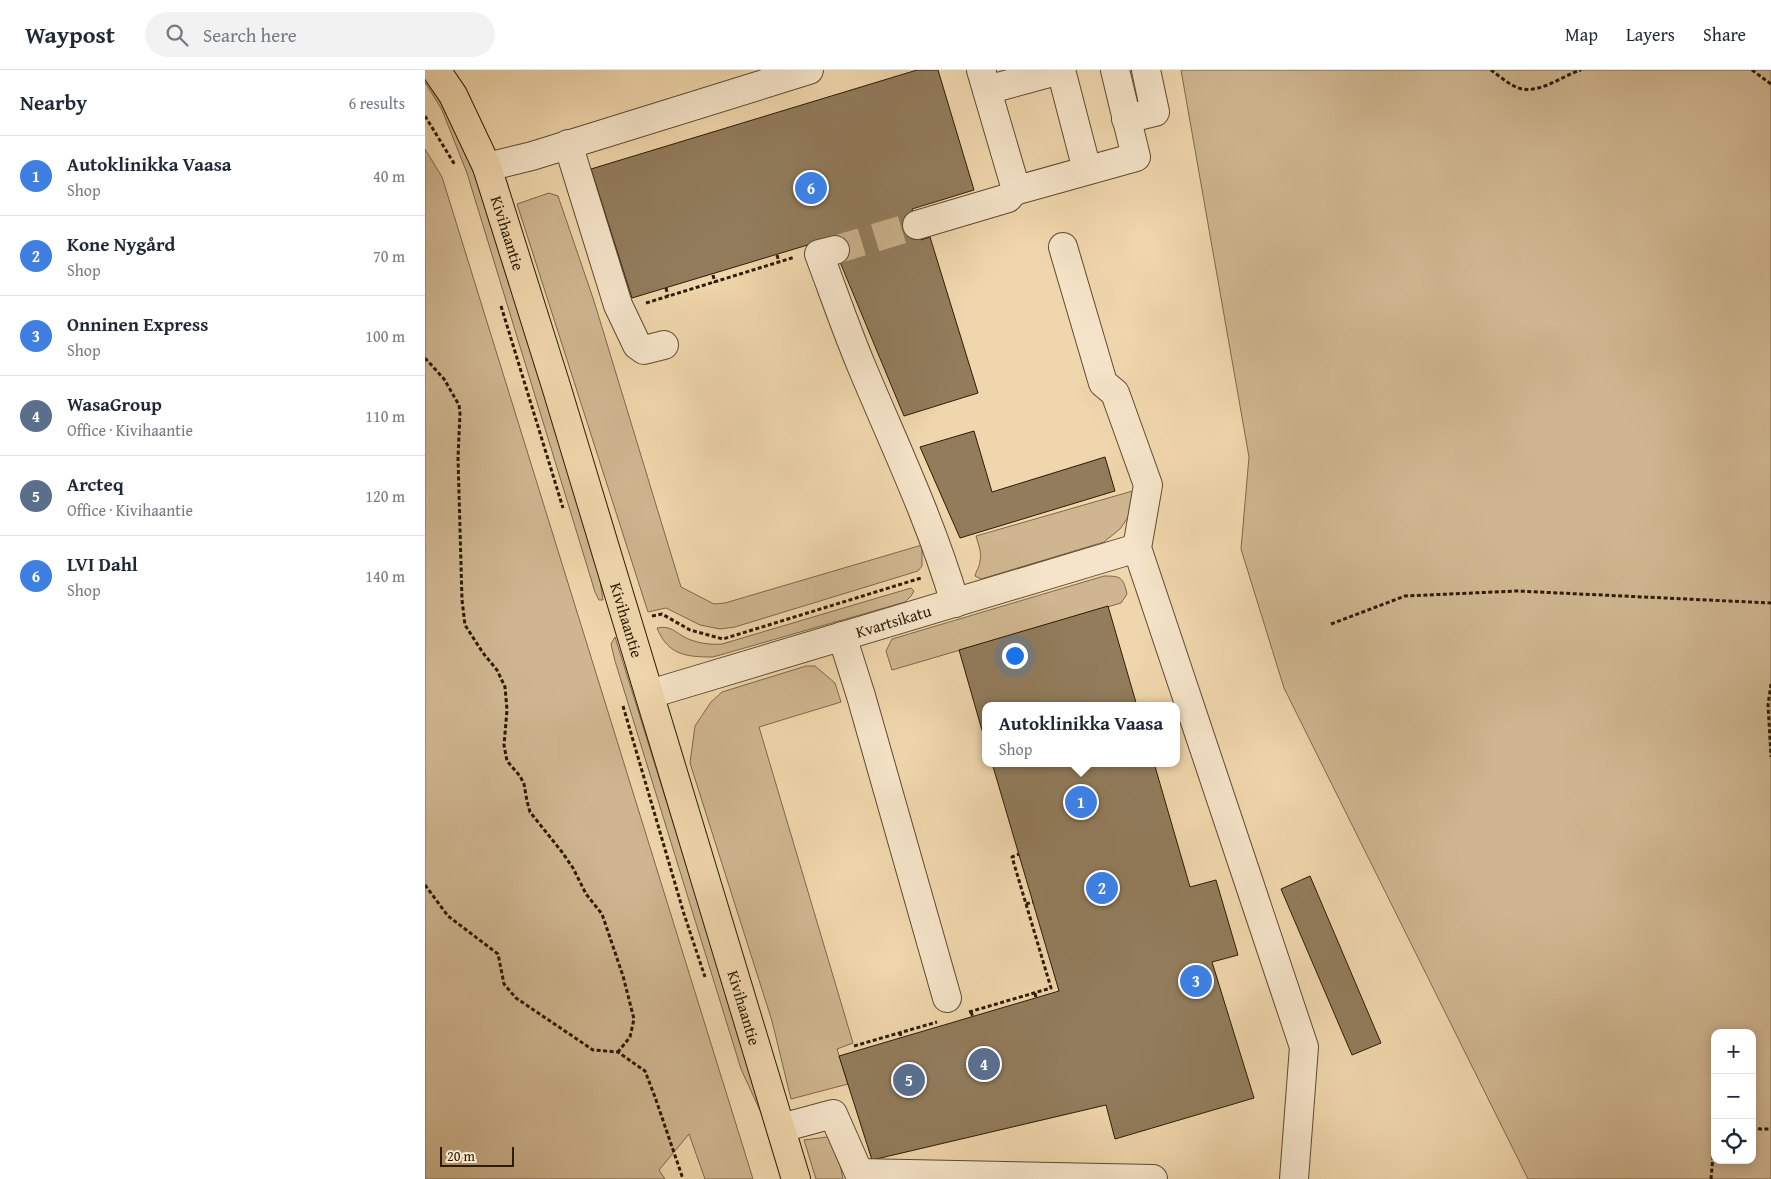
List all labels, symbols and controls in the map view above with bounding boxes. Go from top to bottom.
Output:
search box [145,12,495,57]
text: Waypost [25,17,115,52]
icon: search [163,21,191,49]
text: Search here [203,21,297,49]
text: Map [1565,21,1598,48]
text: Layers [1626,21,1675,48]
text: Share [1703,21,1746,48]
text: Nearby [20,87,87,118]
text: 6 results [348,91,405,115]
text: Autoklinikka Vaasa [67,150,232,178]
text: 1 [32,164,40,188]
text: 40 m [373,164,405,188]
pin: 6 [795,169,827,207]
text: Shop [67,178,101,202]
street label: Kivihaantie [485,193,531,273]
text: Kone Nygård [67,230,176,258]
text: 2 [32,244,40,268]
text: 70 m [373,244,405,268]
text: Shop [67,258,101,282]
text: Onninen Express [67,310,208,338]
text: 3 [32,324,40,348]
text: 100 m [365,324,405,348]
text: Shop [67,338,101,362]
text: WasaGroup [67,390,162,418]
text: 4 [32,404,40,428]
text: 110 m [365,404,405,428]
text: Office · Kivihaantie [67,418,193,442]
text: Arcteq [67,470,124,498]
text: 5 [32,484,40,508]
text: 120 m [365,484,405,508]
text: Office · Kivihaantie [67,498,193,522]
text: LVI Dahl [67,550,138,578]
text: 6 [32,564,40,588]
text: 140 m [365,564,405,588]
text: Shop [67,578,101,602]
street label: Kivihaantie [604,580,650,660]
street label: Kvartsikatu [853,598,934,644]
your location [1002,643,1028,669]
popup [982,702,1180,767]
text: Autoklinikka Vaasa [999,709,1163,737]
text: Shop [999,737,1032,761]
pin: 1 [1065,783,1097,821]
pin: 2 [1086,869,1118,907]
pin: 3 [1180,962,1212,1000]
street label: Kivihaantie [721,967,767,1048]
map controls [1711,1029,1756,1164]
button: + [1711,1029,1756,1074]
pin: 4 [968,1045,1000,1083]
pin: 5 [893,1061,925,1099]
button: − [1711,1074,1756,1119]
button: locate [1711,1119,1756,1164]
scale bar [440,1144,514,1167]
text: 20 m [447,1146,475,1166]

